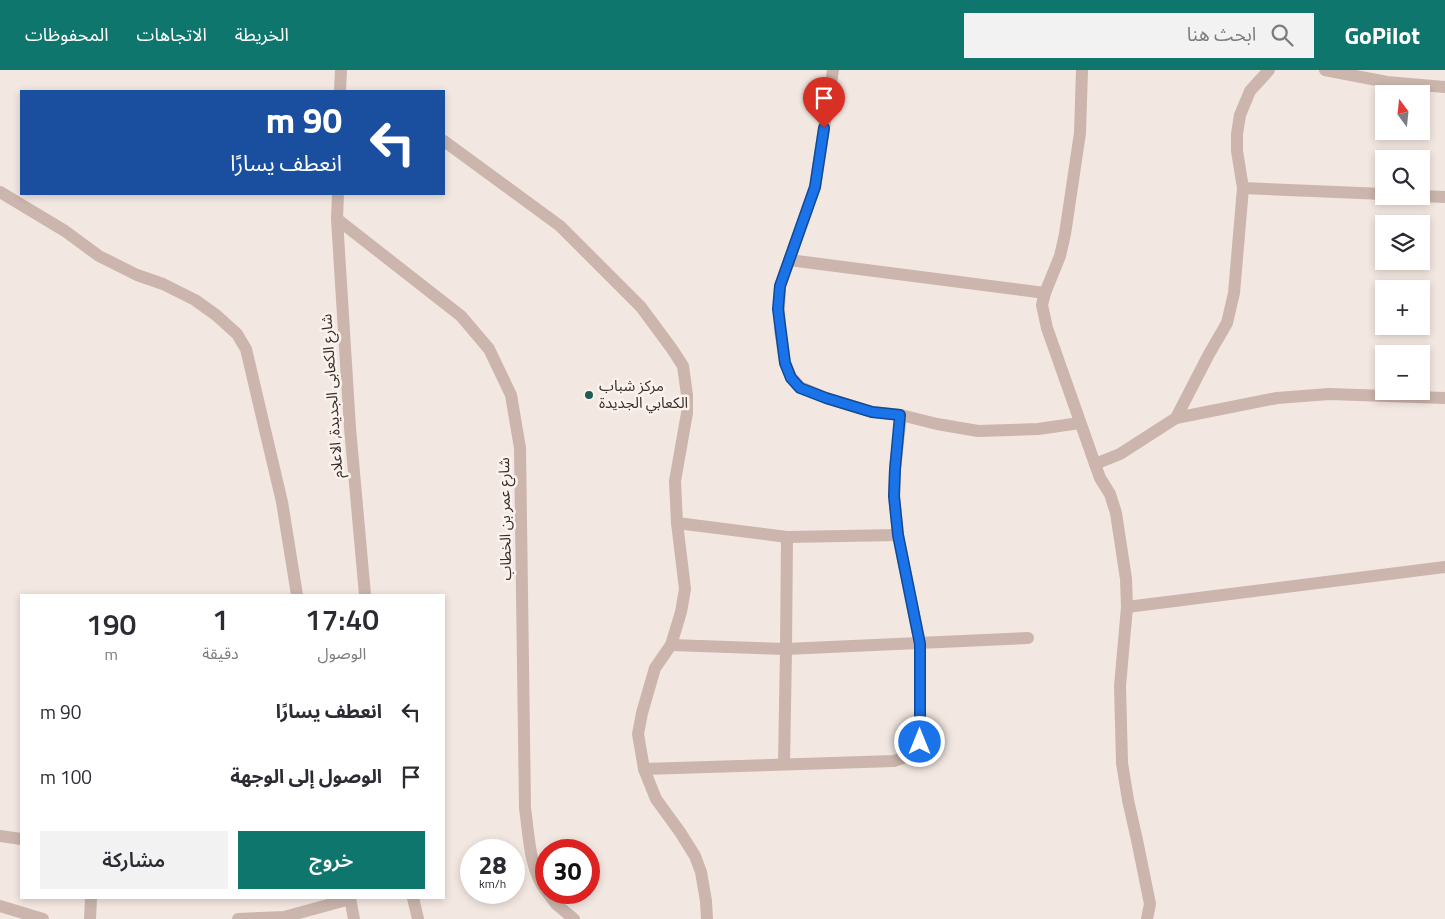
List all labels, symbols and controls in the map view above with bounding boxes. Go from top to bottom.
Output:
search box [964,13,1314,58]
text: GoPilot [1344,17,1420,53]
text: ابحث هنا [1187,19,1256,48]
text: المحفوظات [25,21,109,48]
text: الاتجاهات [137,21,207,48]
text: الخريطة [235,21,289,48]
icon: search [1268,21,1296,49]
pin [803,77,845,128]
icon: arrive [810,84,838,112]
north arrow [1375,85,1430,140]
map controls [1375,85,1430,400]
text: 90 m [266,93,342,147]
icon: left [360,110,425,175]
text: انعطف يسارًا [230,146,342,180]
button: search [1375,150,1430,205]
button: layers [1375,215,1430,270]
button: + [1375,280,1430,335]
street label: شارع الكعابى الجديدة, الاعلام [314,313,350,479]
button: − [1375,345,1430,400]
place label: مركز شباب الكعابي الجديدة [599,374,688,414]
marker: مركز شباب الكعابي الجديدة [583,389,595,401]
street label: شارع عمر بن الخطاب [492,457,518,581]
text: 1 [212,596,229,642]
text: 17:40 [305,596,379,642]
text: 190 [86,601,136,647]
text: دقيقة [202,641,239,665]
text: الوصول [318,641,366,665]
text: m [104,642,118,666]
text: انعطف يسارًا [276,696,382,725]
text: 90 m [40,697,81,726]
icon: left [397,698,425,726]
position arrow [893,715,945,767]
text: الوصول إلى الوجهة [230,761,382,790]
text: 100 m [40,762,92,791]
icon: arrive [397,763,425,791]
button: مشاركة [40,831,228,889]
button: خروج [238,831,425,889]
speed limit sign: 30 [535,839,600,904]
text: 28 [478,846,507,884]
text: km/h [479,874,506,893]

